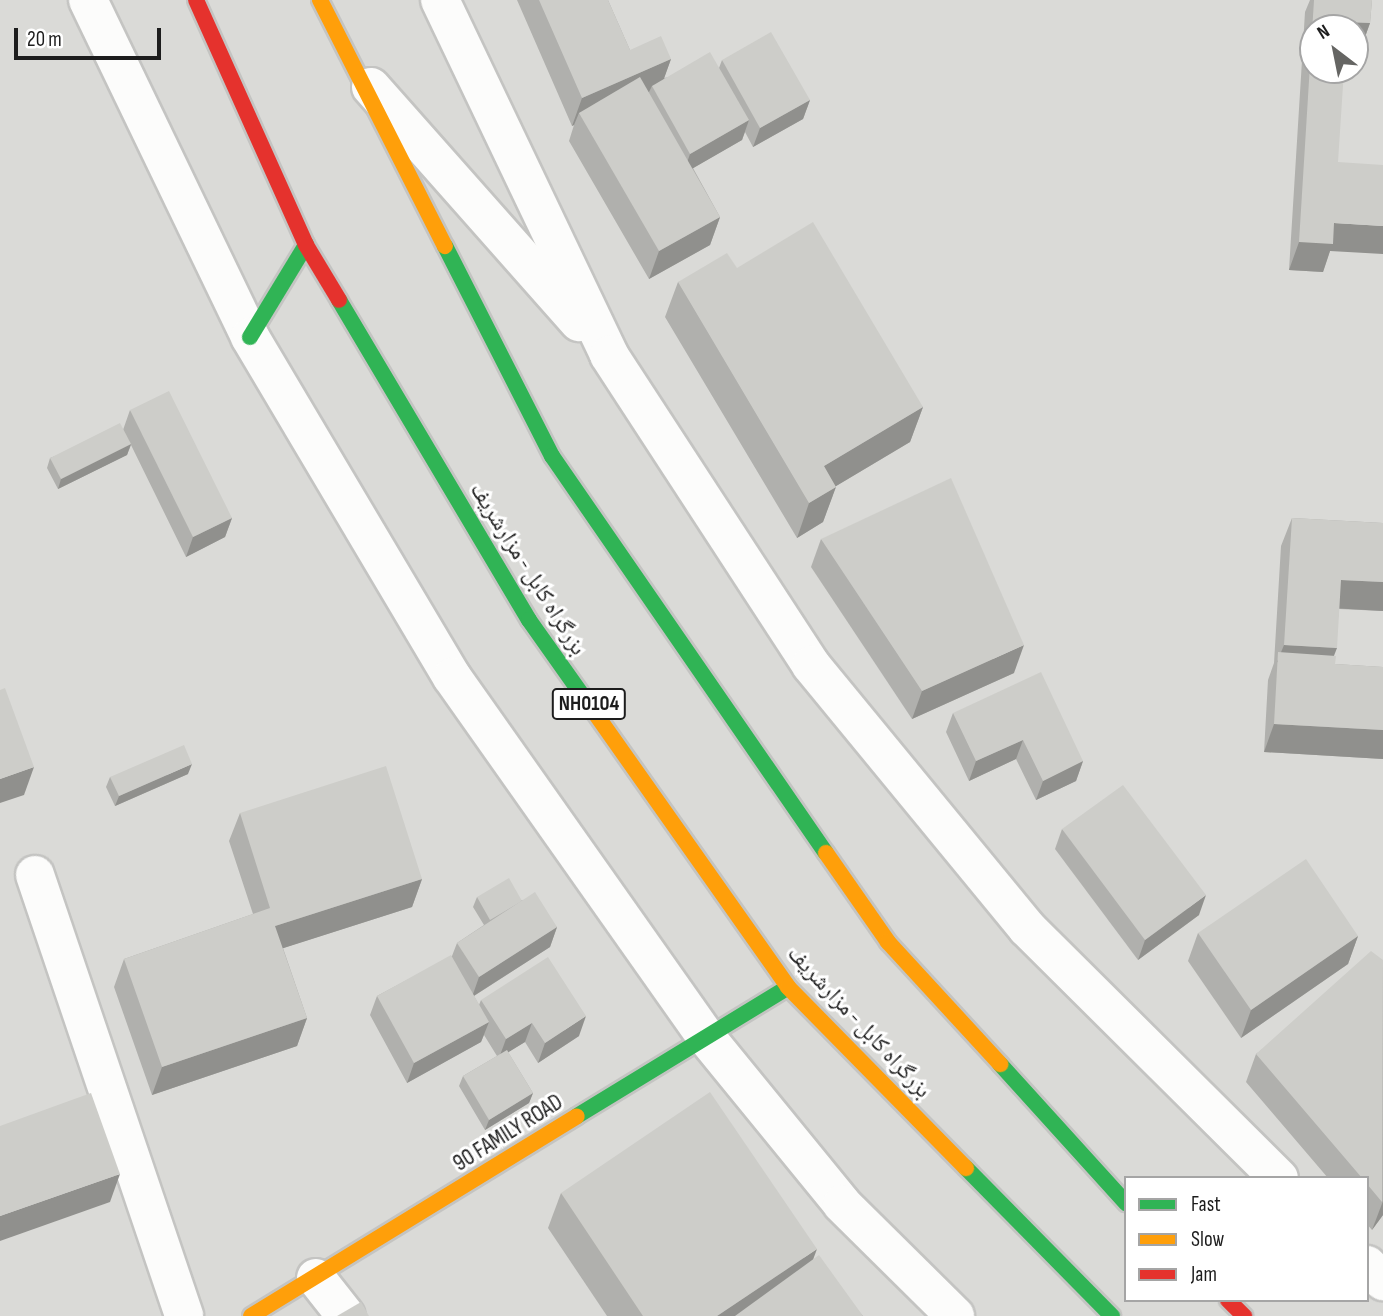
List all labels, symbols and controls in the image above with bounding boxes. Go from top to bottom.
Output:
scale bar [18,14,164,58]
north arrow [1299,14,1369,84]
text: N [1313,20,1334,45]
text: 20 m [27,27,62,52]
street label: بزرگراه کابل - مزارشریف [464,478,592,660]
road number: NH0104 [550,686,628,722]
street label: بزرگراه کابل - مزارشریف [781,940,937,1104]
street label: 90 FAMILY ROAD [448,1088,568,1178]
legend [1124,1176,1369,1302]
text: Fast [1191,1192,1221,1217]
text: Slow [1191,1227,1224,1252]
text: Jam [1191,1262,1217,1287]

